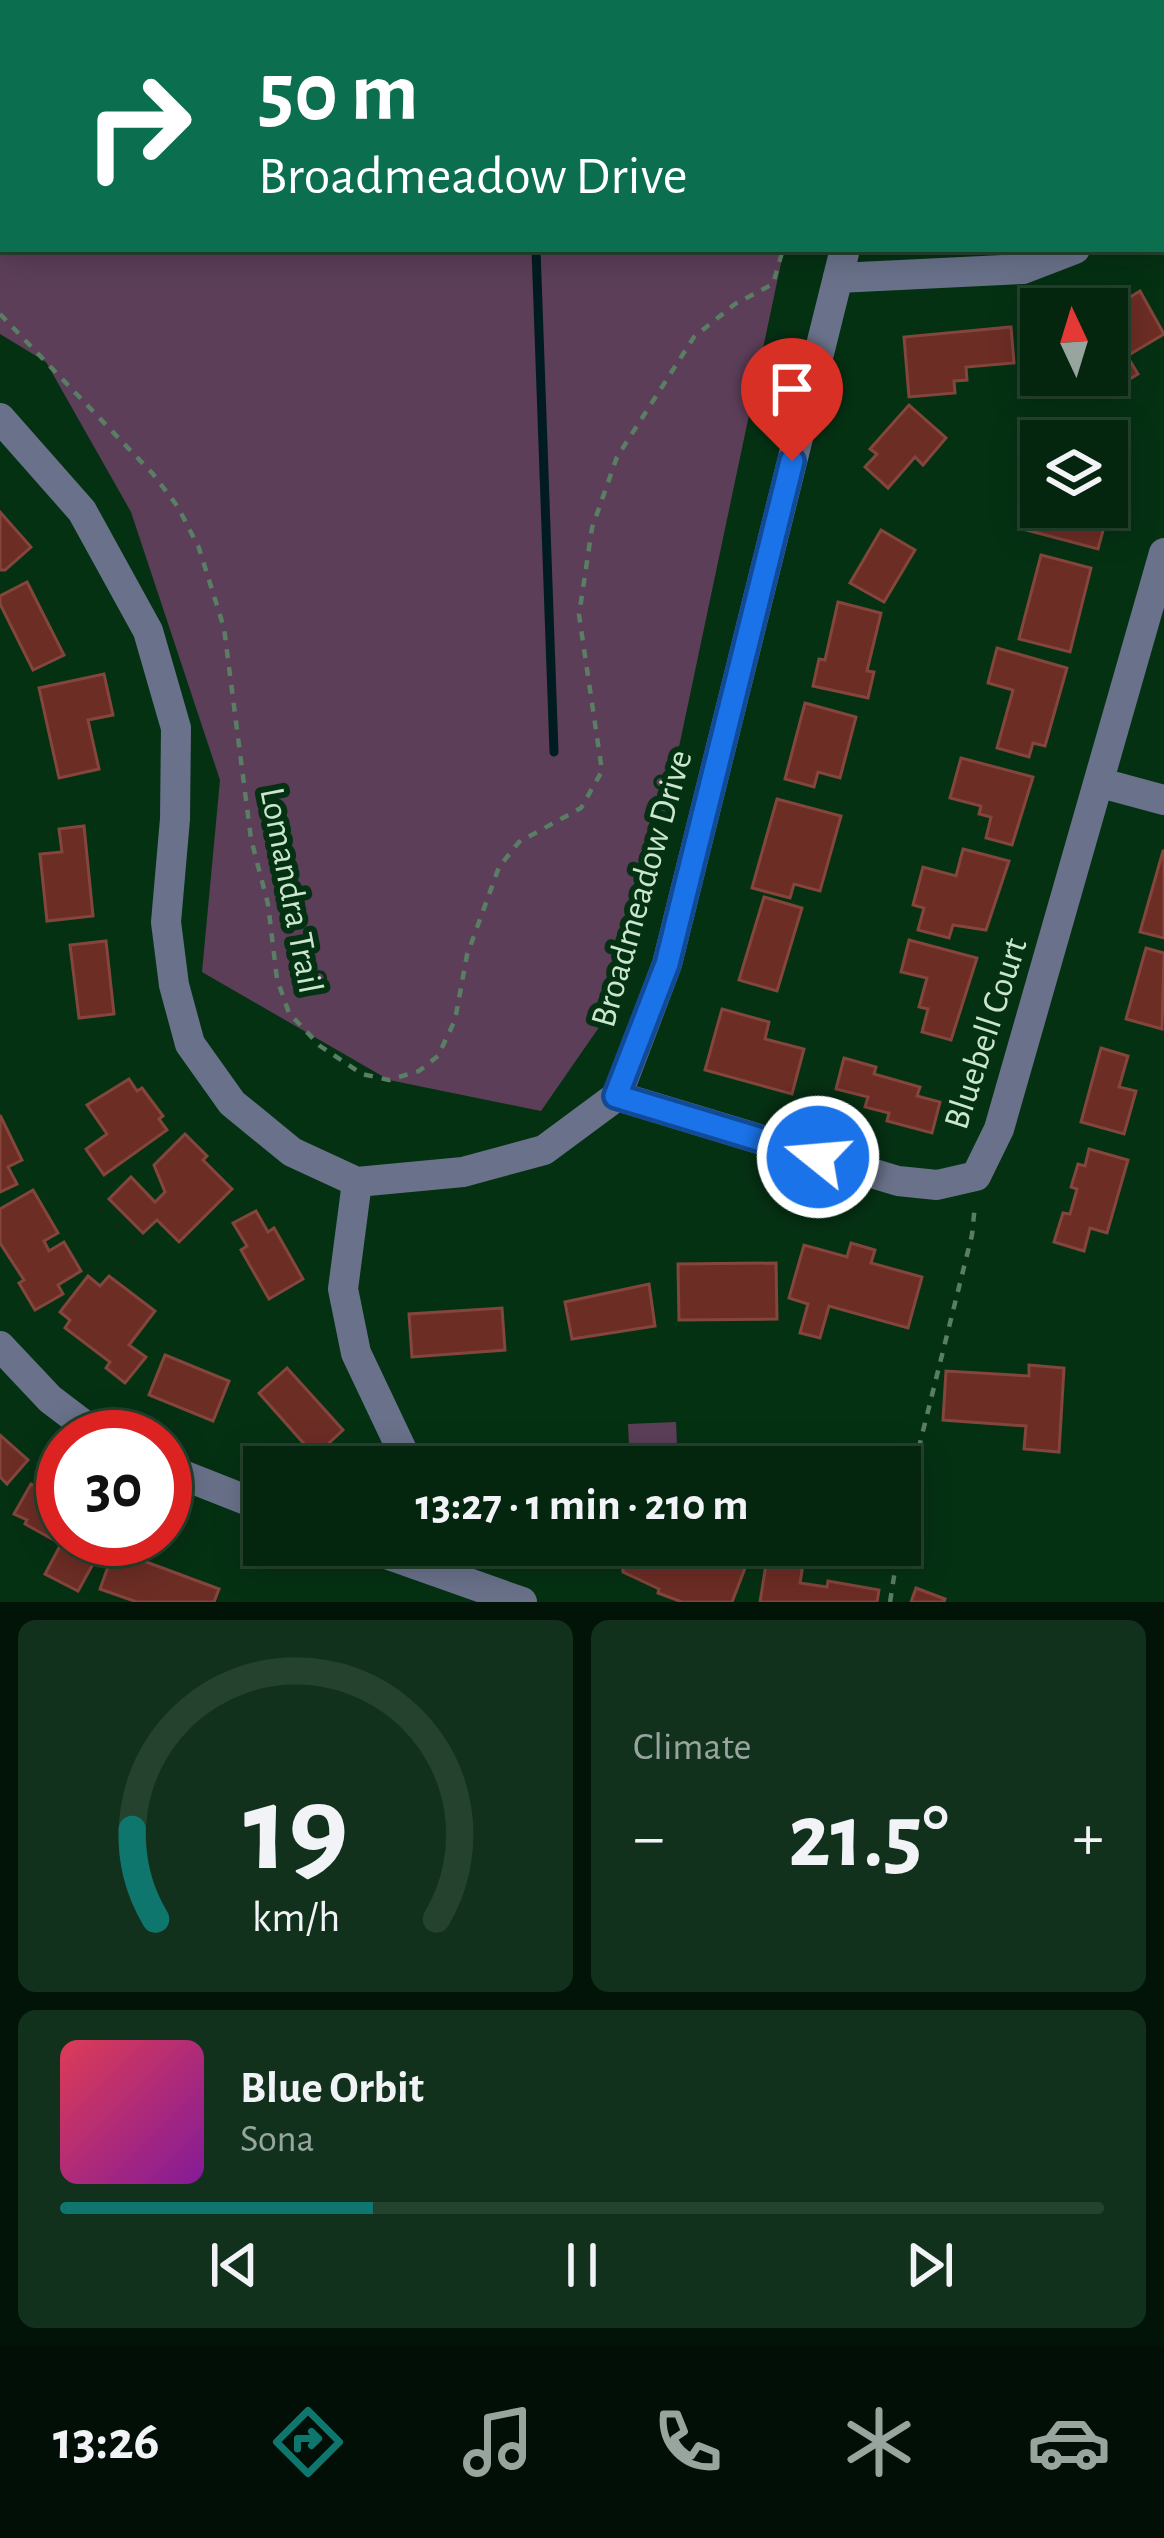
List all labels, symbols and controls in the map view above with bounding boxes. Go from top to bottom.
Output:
icon: right [60,48,216,204]
text: 50 m [258,52,419,136]
text: Broadmeadow Drive [258,150,688,204]
north arrow [1020,288,1128,396]
map controls [1020,288,1128,528]
pin [741,338,843,461]
icon: arrive [759,356,825,422]
button: layers [1020,420,1128,528]
street label: Broadmeadow Drive [585,746,699,1031]
street label: Lomandra Trail [253,784,329,996]
street label: Bluebell Court [938,933,1034,1134]
position arrow [755,1094,881,1220]
speed limit sign: 30 [36,1410,192,1566]
text: 13:27 · 1 min · 210 m [415,1483,749,1528]
text: Climate [633,1728,751,1767]
text: 19 [243,1768,348,1893]
text: 21.5° [788,1793,949,1883]
text: − [633,1805,665,1871]
text: + [1072,1805,1104,1871]
text: km/h [251,1897,340,1940]
text: Blue Orbit [240,2066,424,2111]
text: Sona [240,2120,315,2159]
icon: previous [201,2232,267,2298]
icon: pause [549,2232,615,2298]
icon: next [897,2232,963,2298]
icon: directions [266,2400,350,2484]
icon: music [456,2400,540,2484]
icon: phone [646,2400,730,2484]
icon: climate [837,2400,921,2484]
icon: car [1027,2400,1111,2484]
text: 13:26 [53,2415,160,2469]

